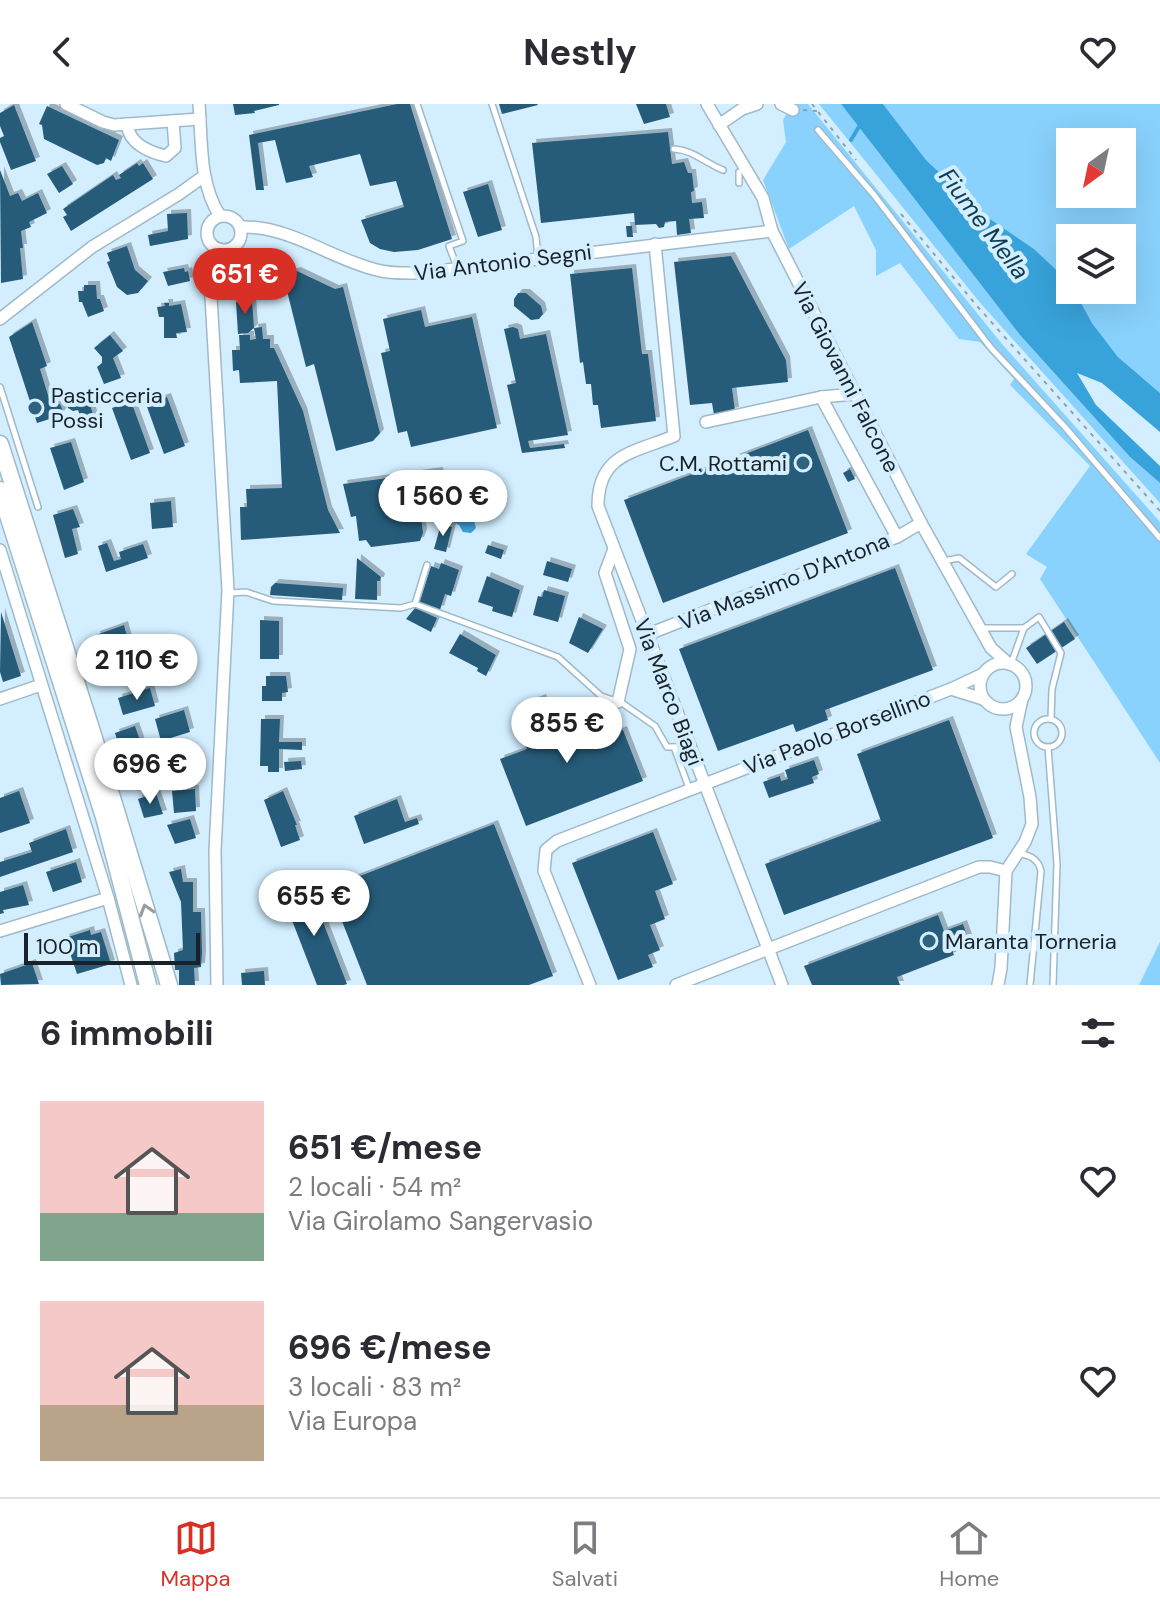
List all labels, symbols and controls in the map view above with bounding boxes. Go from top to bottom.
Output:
text: Nestly [523,29,637,76]
icon: back [40,30,84,74]
icon: heart [1076,30,1120,74]
north arrow [1056,128,1136,208]
map controls [1056,128,1136,304]
water label: Fiume Mella [932,162,1036,286]
button: layers [1056,224,1136,304]
street label: Via Antonio Segni [413,237,593,288]
pin: 651 € [189,248,301,316]
text: 651 € [211,257,279,291]
street label: Via Giovanni Falcone [785,277,906,478]
place label: Pasticceria Possi [51,381,163,435]
marker: Pasticceria Possi [26,399,44,417]
place label: C.M. Rottami [659,449,787,478]
marker: C.M. Rottami [794,454,812,472]
pin: 1 560 € [369,470,517,538]
text: 1 560 € [396,479,490,513]
street label: Via Massimo D'Antona [675,526,894,637]
street label: Via Marco Biagi [627,614,710,770]
pin: 2 110 € [63,634,211,702]
text: 2 110 € [95,643,180,677]
street label: Via Paolo Borsellino [740,684,935,781]
pin: 855 € [511,697,623,765]
text: 855 € [529,706,605,740]
pin: 696 € [94,738,206,806]
text: 696 € [112,747,188,781]
pin: 655 € [258,870,370,938]
text: 655 € [277,879,351,913]
one-way arrow [140,904,156,918]
place label: Maranta Torneria [945,927,1117,956]
scale bar [24,929,200,965]
text: 100 m [36,932,98,961]
marker: Maranta Torneria [920,932,938,950]
text: 6 immobili [40,1011,214,1056]
icon: filters [1076,1011,1120,1055]
text: 651 €/mese [288,1125,482,1170]
icon: home [104,1133,200,1229]
icon: heart [1076,1159,1120,1203]
text: 2 locali · 54 m² [288,1170,461,1204]
text: Via Girolamo Sangervasio [288,1204,593,1238]
text: 696 €/mese [288,1325,492,1370]
icon: home [104,1333,200,1429]
icon: heart [1076,1359,1120,1403]
text: 3 locali · 83 m² [288,1370,461,1404]
text: Via Europa [288,1404,417,1438]
tab: Mappa [161,1516,231,1593]
tab: Salvati [552,1516,618,1593]
tab: Home [939,1516,999,1593]

